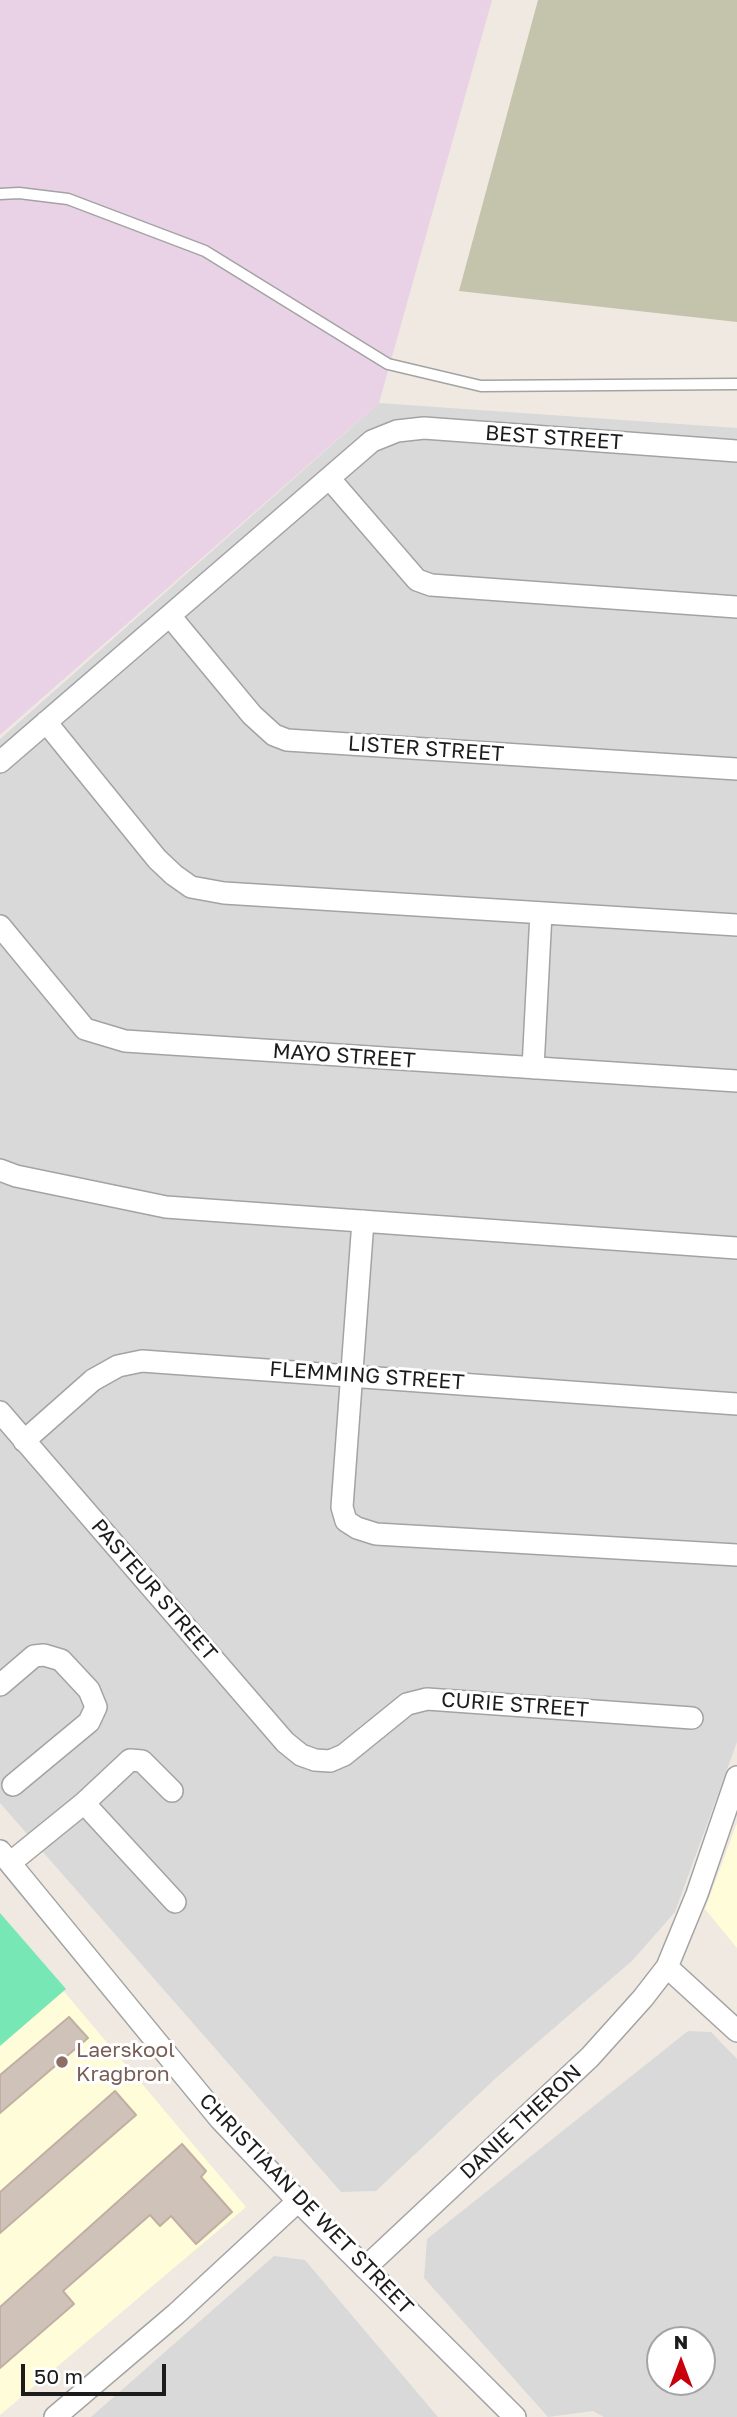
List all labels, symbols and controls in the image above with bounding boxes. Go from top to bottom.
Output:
street label: BEST STREET [484,421,624,455]
street label: LISTER STREET [347,731,505,767]
street label: MAYO STREET [272,1038,416,1074]
street label: FLEMMING STREET [269,1357,465,1395]
street label: PASTEUR STREET [86,1514,222,1666]
street label: CURIE STREET [440,1687,590,1723]
place label: Laerskool Kragbron [76,2037,175,2087]
marker: Laerskool Kragbron [54,2054,70,2070]
street label: DANIE THERON [455,2059,587,2185]
street label: CHRISTIAAN DE WET STREET [194,2088,418,2320]
north arrow [646,2326,716,2396]
text: N [674,2330,688,2353]
scale bar [24,2350,170,2394]
text: 50 m [34,2363,83,2389]

